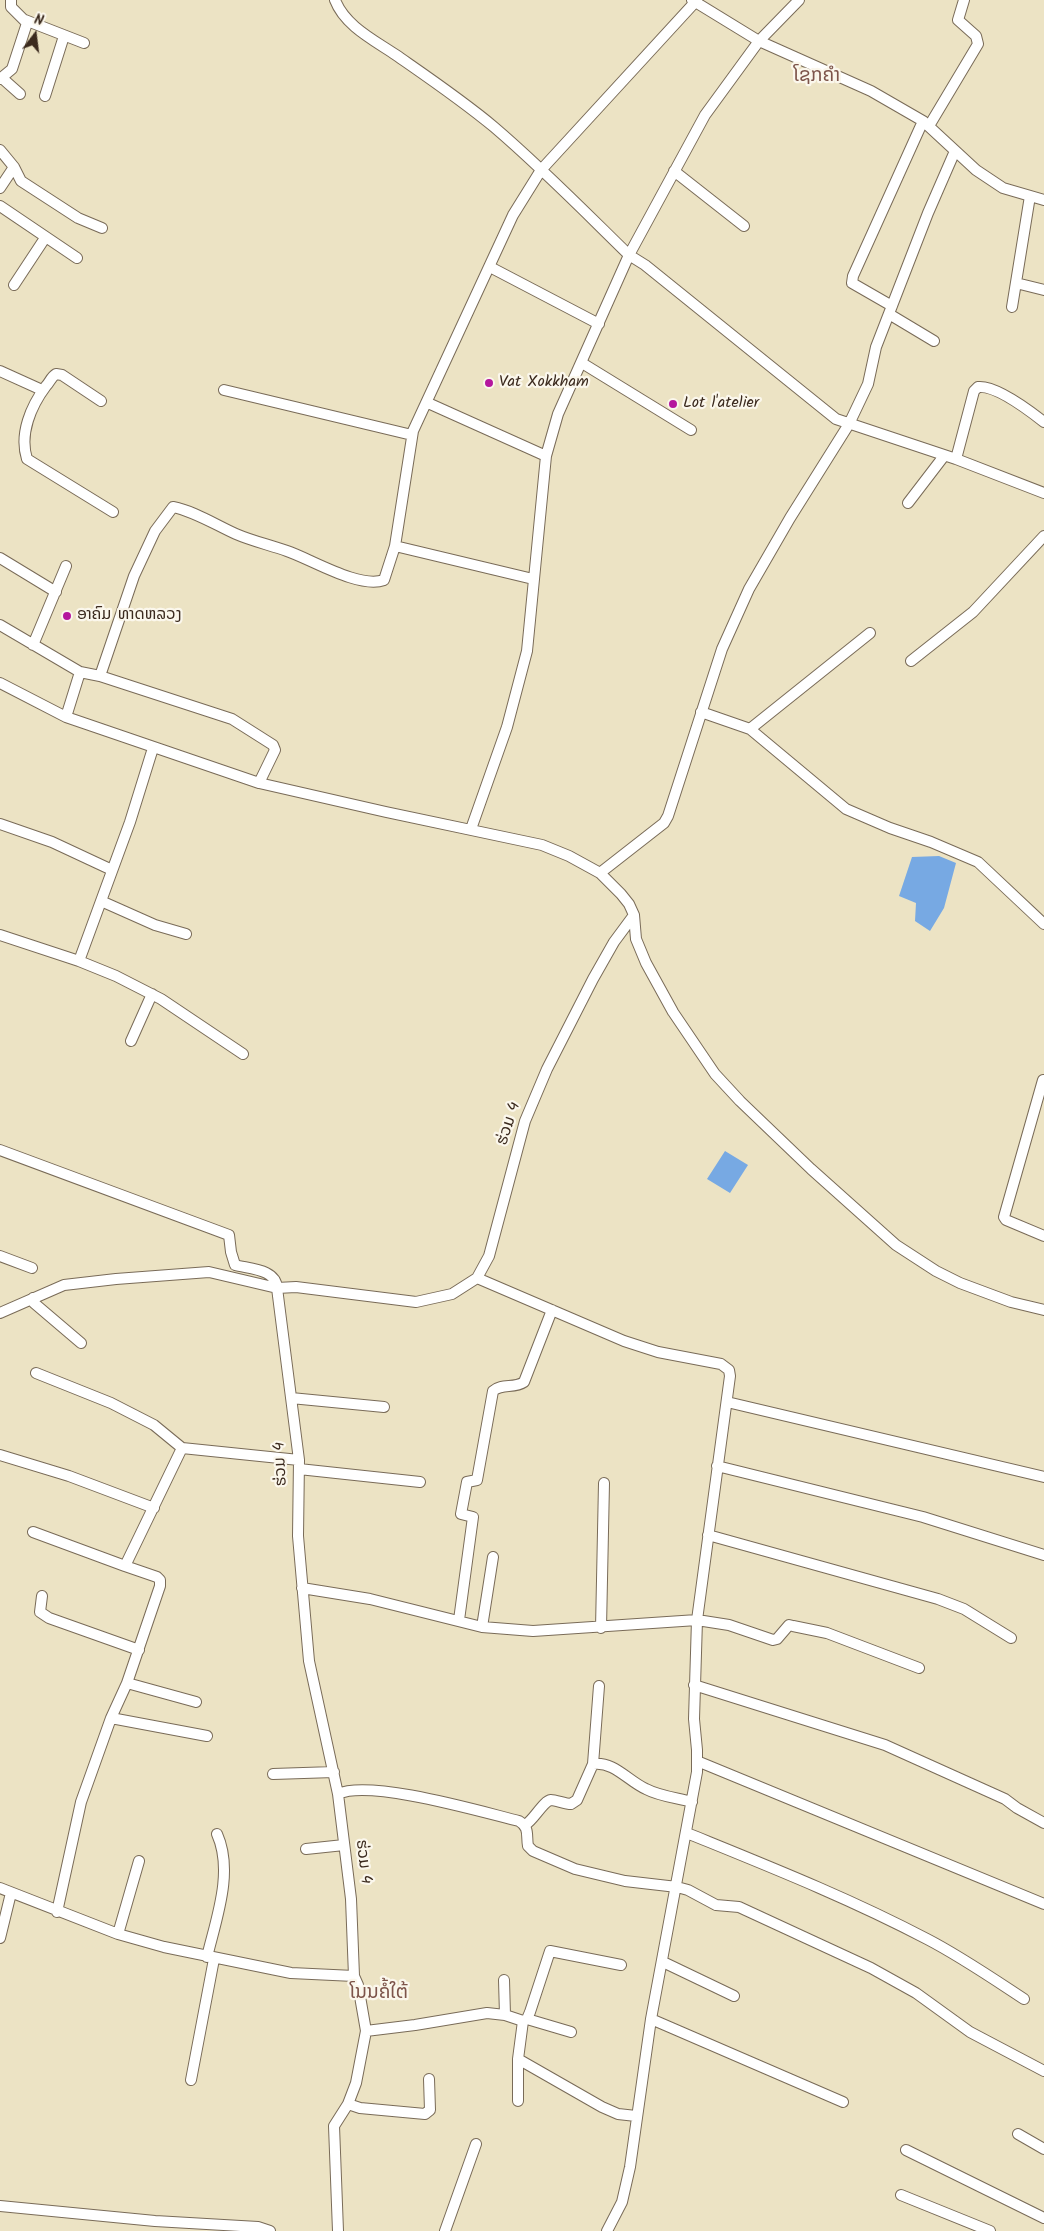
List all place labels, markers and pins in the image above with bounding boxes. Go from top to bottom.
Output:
place label: Vat Xokkham [499,373,589,393]
marker: Vat Xokkham [483,377,495,389]
place label: Lot l'atelier [683,394,759,414]
marker: Lot l'atelier [667,398,679,410]
place label: ອາຄົມ ທາດຫລວງ [77,606,182,626]
marker: ອາຄົມ ທາດຫລວງ [61,610,73,622]

